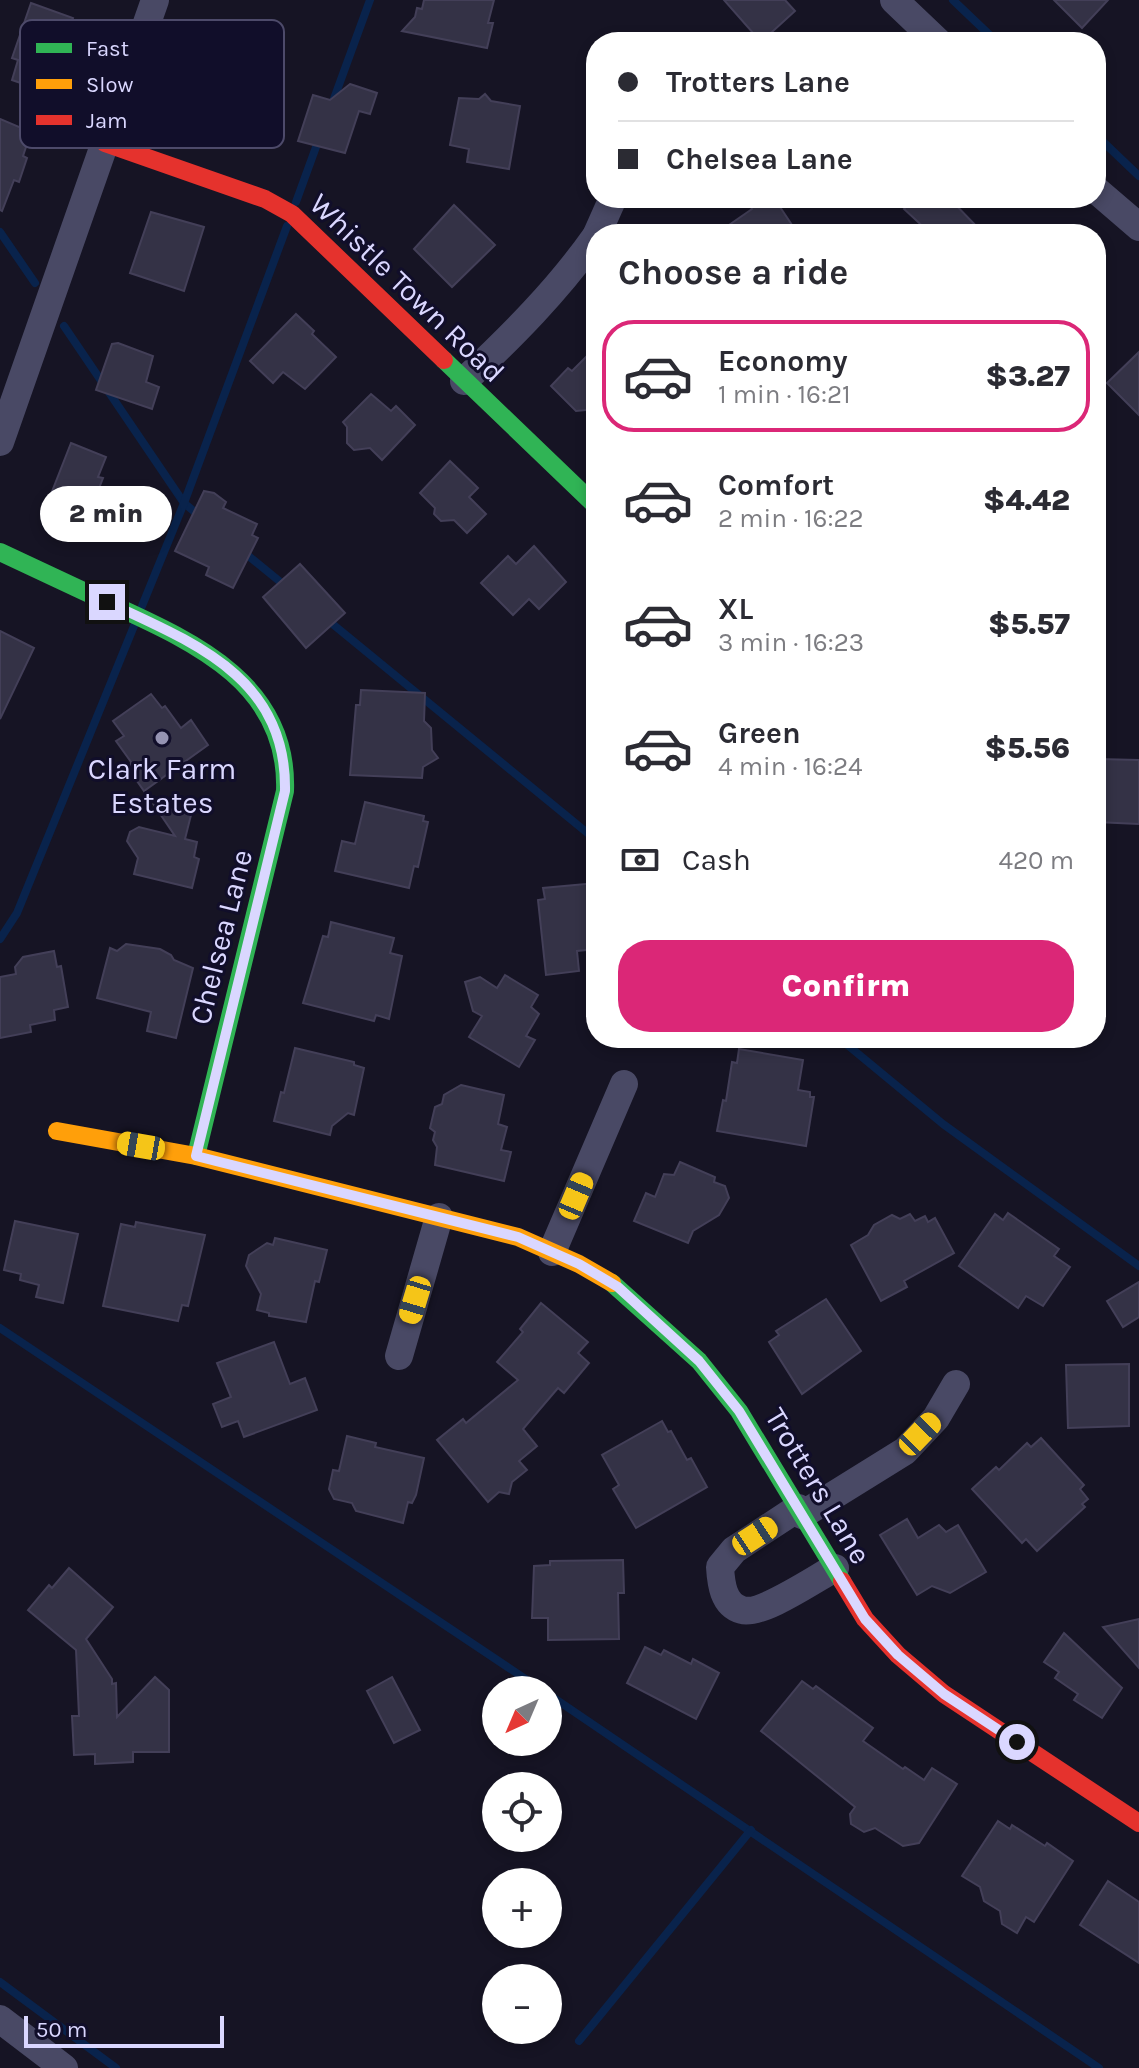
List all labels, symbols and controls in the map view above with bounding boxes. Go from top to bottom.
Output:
legend [20,20,284,148]
text: Fast [86,36,129,62]
text: Trotters Lane [666,64,850,100]
text: Slow [86,72,133,98]
text: Jam [86,108,128,134]
text: Chelsea Lane [666,141,853,177]
street label: Whistle Town Road [302,186,512,390]
text: Choose a ride [618,251,848,293]
icon: car [622,340,694,412]
text: Economy [718,343,848,379]
text: $3.27 [985,358,1070,394]
text: 1 min · 16:21 [718,379,851,410]
icon: car [622,464,694,536]
text: Comfort [718,467,834,503]
text: $4.42 [983,482,1070,518]
callout: 2 min [41,486,173,542]
text: 2 min [69,498,143,529]
text: 2 min · 16:22 [718,503,864,534]
route end [89,584,125,620]
icon: car [622,588,694,660]
text: XL [718,591,753,627]
text: $5.57 [988,606,1070,642]
text: 3 min · 16:23 [718,627,864,658]
icon: car [622,712,694,784]
text: Green [718,715,801,751]
marker: Clark Farm Estates [153,729,171,747]
text: $5.56 [985,730,1070,766]
place label: Clark Farm Estates [88,751,236,821]
text: 4 min · 16:24 [718,751,863,782]
icon: cash [618,838,662,882]
text: Cash [682,842,751,878]
text: 420 m [998,845,1074,876]
street label: Chelsea Lane [182,846,260,1028]
button: Confirm [618,940,1074,1032]
car [115,1130,167,1162]
car [556,1169,596,1223]
car [397,1274,433,1326]
street label: Trotters Lane [757,1401,879,1571]
car [895,1408,945,1460]
car [728,1513,782,1559]
north arrow [482,1676,562,1756]
map controls [482,1676,562,2044]
route start [999,1724,1035,1760]
button: locate [482,1772,562,1852]
button: + [482,1868,562,1948]
button: − [482,1964,562,2044]
scale bar [24,2012,224,2048]
text: 50 m [36,2017,87,2043]

